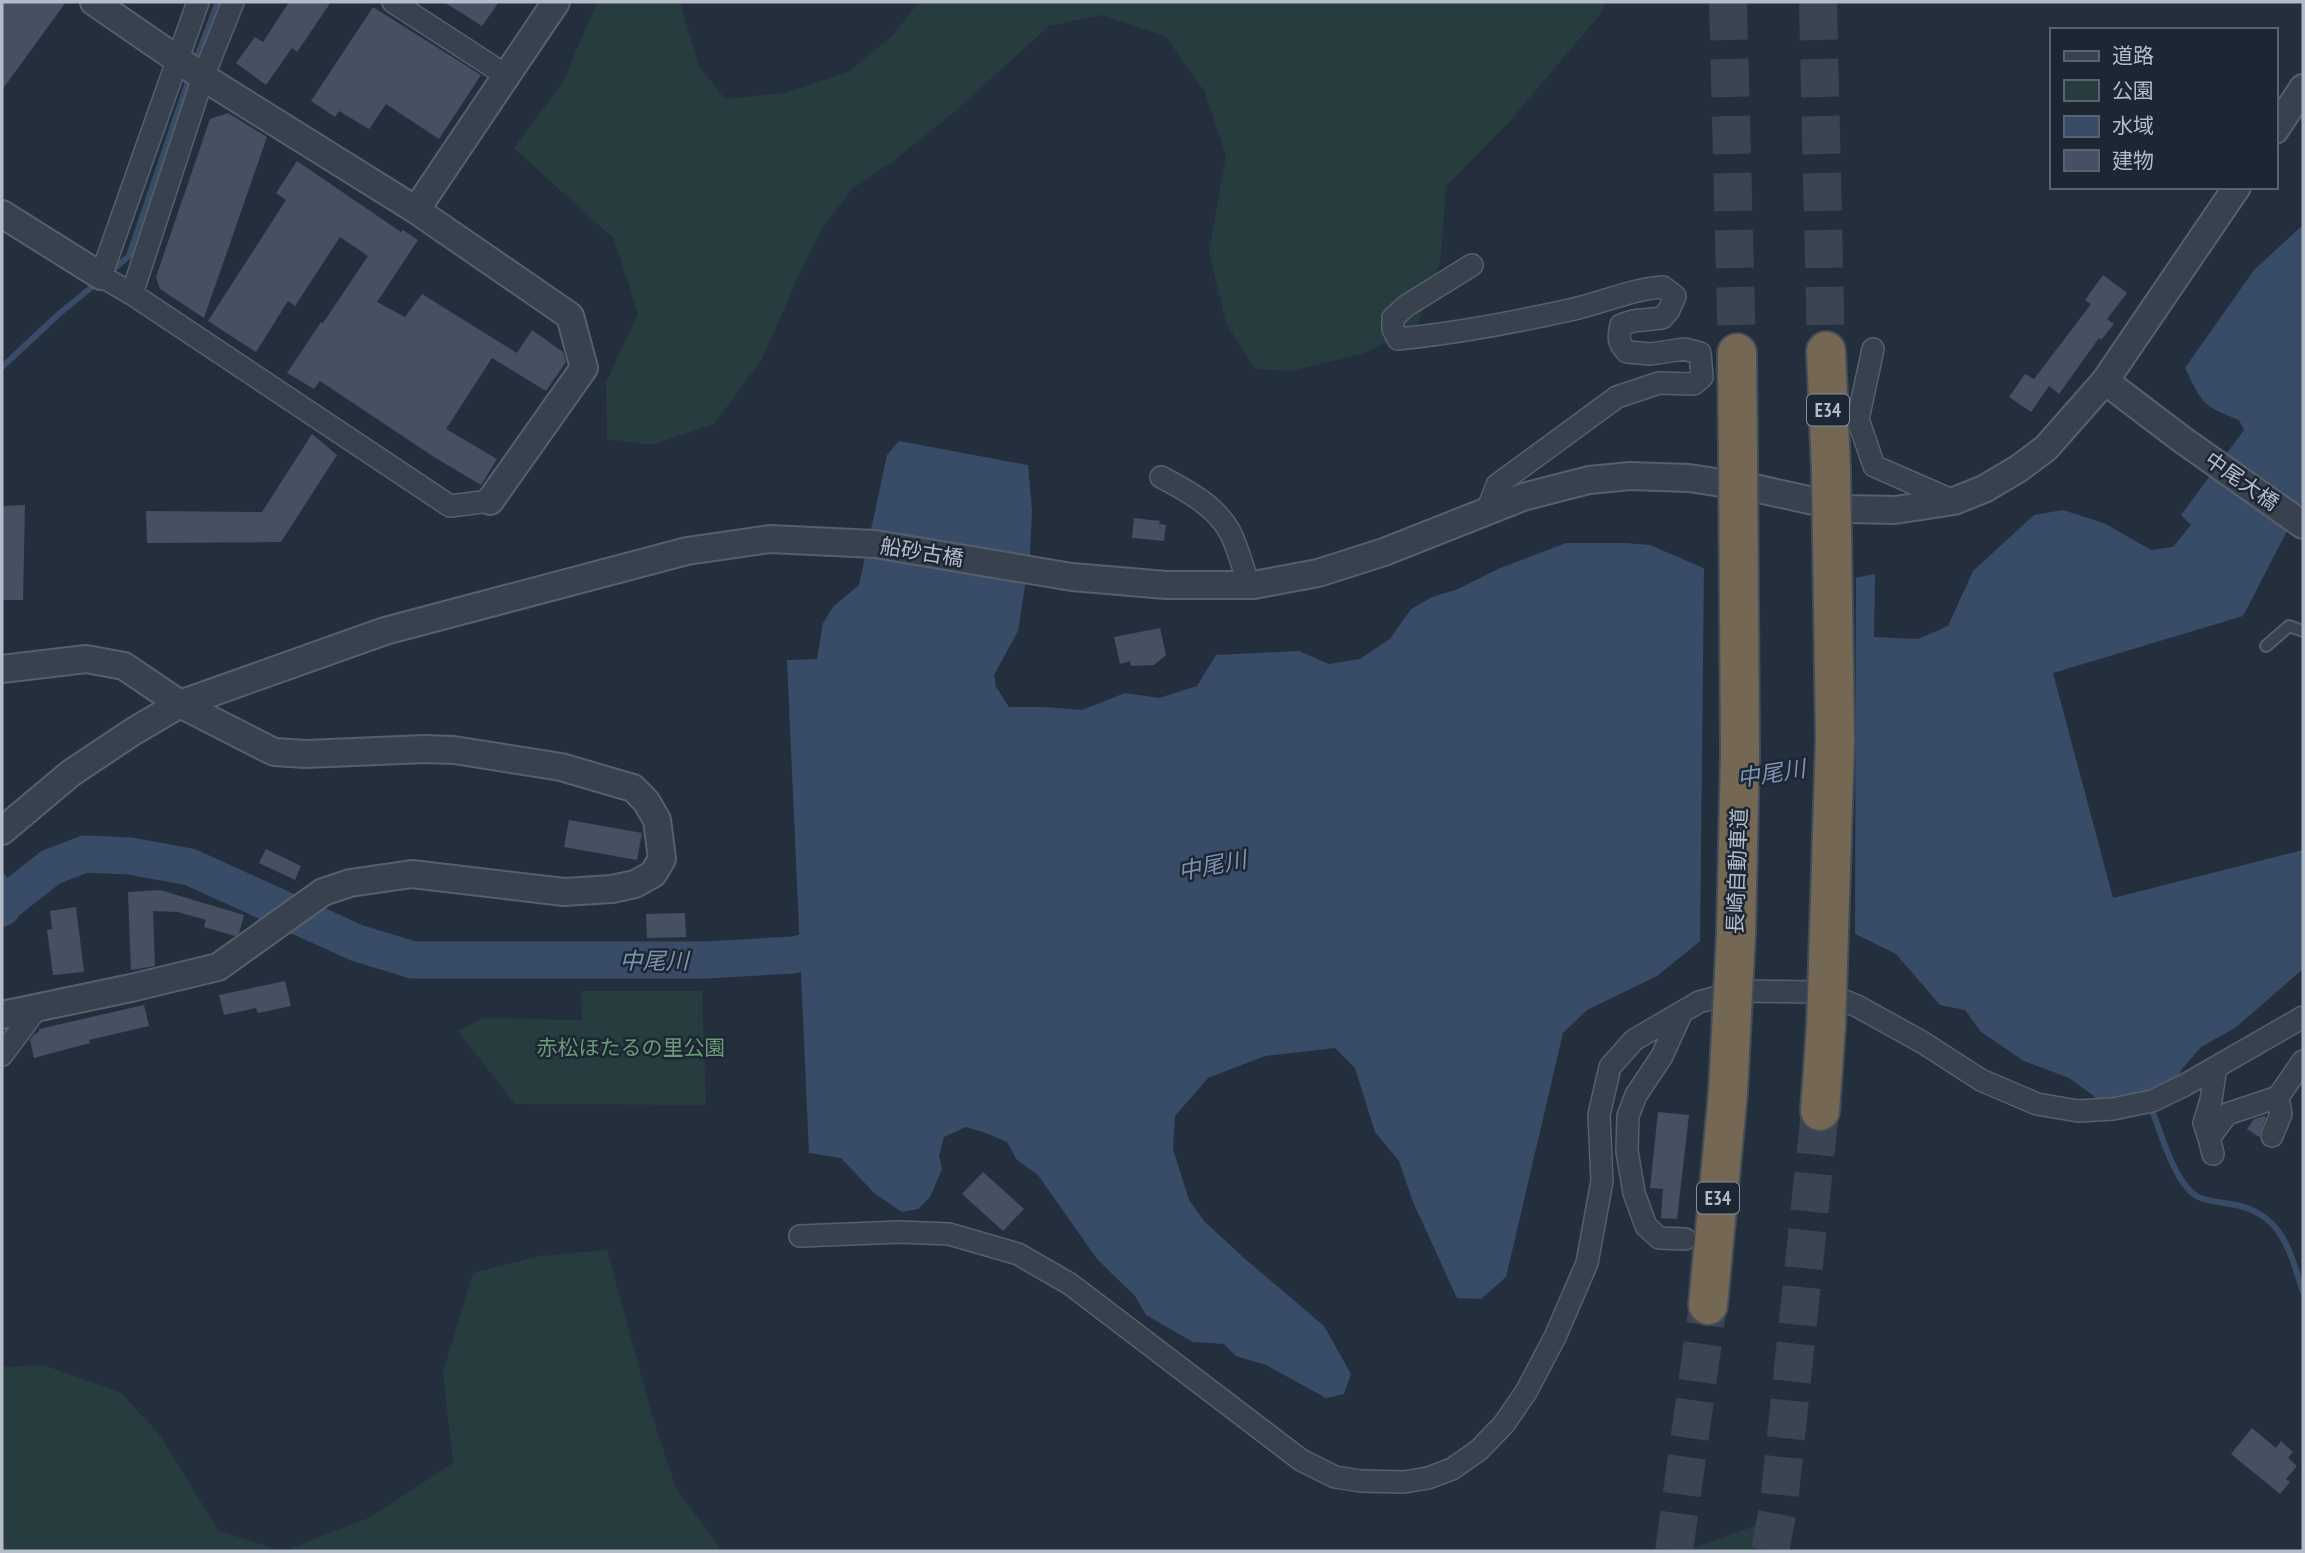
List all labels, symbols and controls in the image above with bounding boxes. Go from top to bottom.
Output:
legend [2050,28,2277,189]
text: 道路 [2112,42,2154,69]
text: 公園 [2112,77,2154,104]
text: 水域 [2112,112,2154,139]
text: 建物 [2112,147,2154,174]
road number: E34 [1807,394,1849,426]
street label: 中尾大橋 [2200,446,2284,516]
street label: 船砂古橋 [878,532,966,572]
water label: 中尾川 [1735,753,1810,793]
street label: 長崎自動車道 [1721,808,1753,934]
water label: 中尾川 [1175,844,1252,886]
water label: 中尾川 [620,946,692,975]
park label: 赤松ほたるの里公園 [537,1034,726,1061]
road number: E34 [1697,1182,1739,1214]

